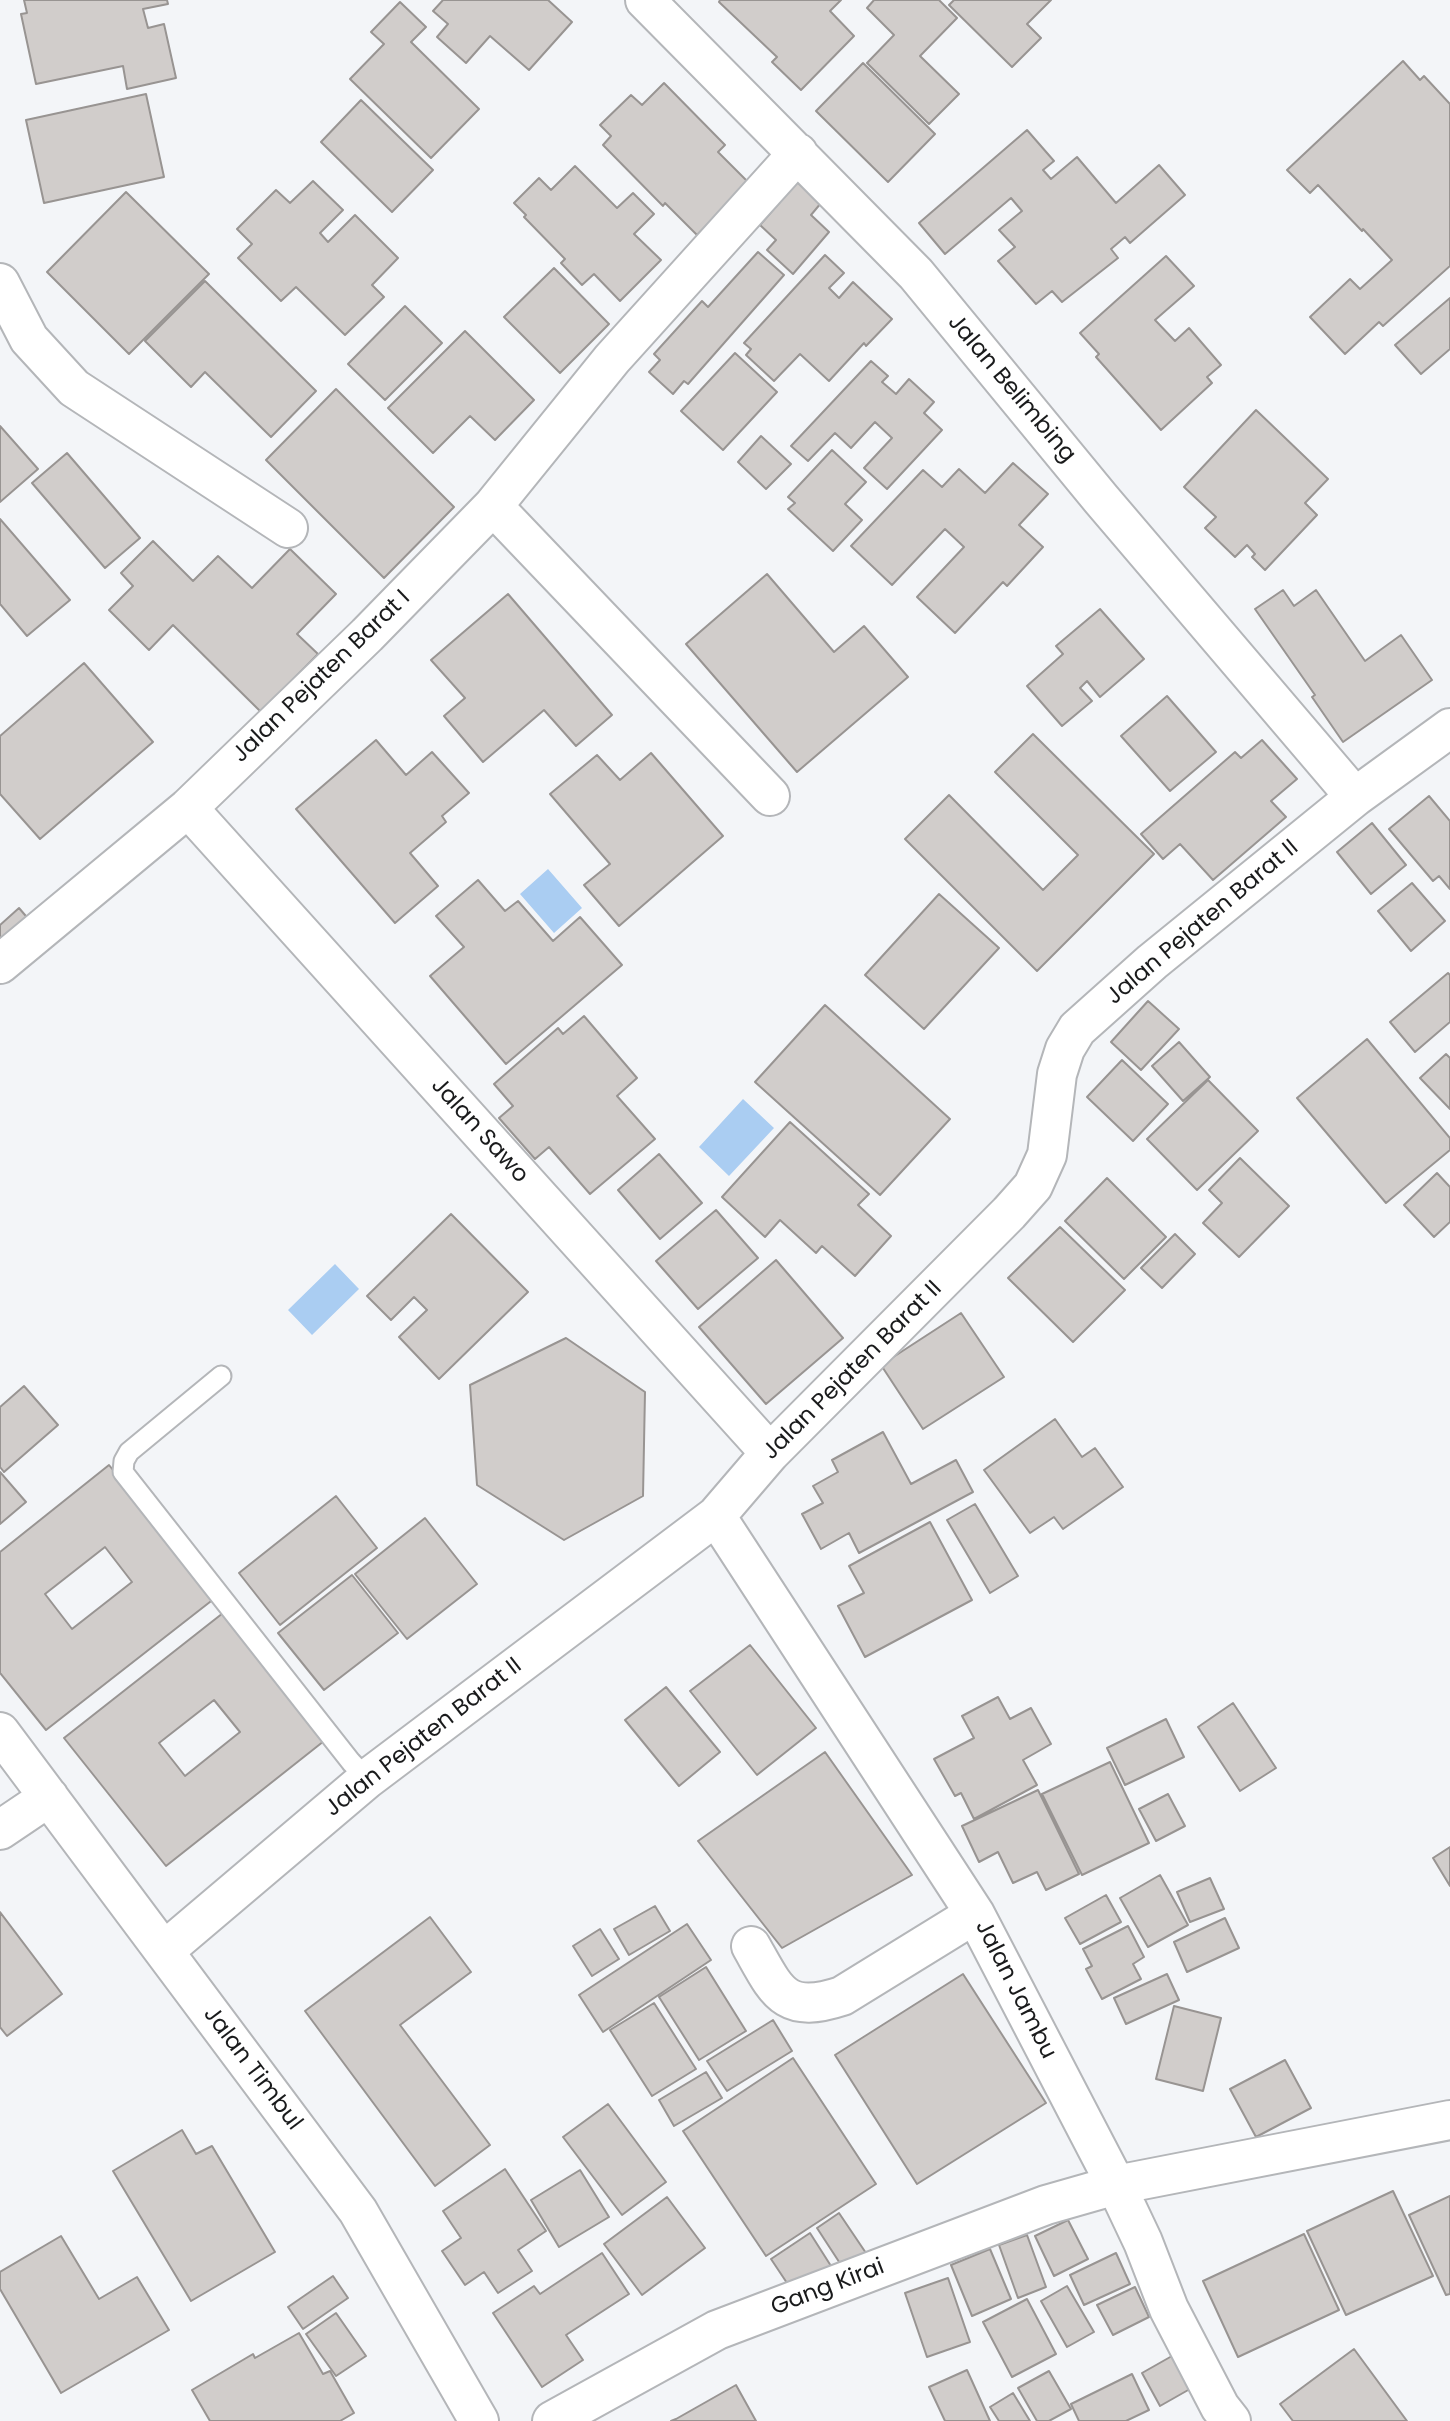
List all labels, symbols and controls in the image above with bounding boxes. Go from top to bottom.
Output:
street label: Jalan Belimbing [941,309,1081,469]
street label: Jalan Pejaten Barat I [228,585,416,769]
street label: Jalan Pejaten Barat II [1102,835,1304,1011]
street label: Jalan Sawo [424,1073,534,1189]
street label: Jalan Pejaten Barat II [758,1276,948,1466]
street label: Jalan Pejaten Barat II [320,1653,528,1823]
street label: Jalan Jambu [968,1916,1062,2064]
street label: Jalan Timbul [197,2002,307,2136]
street label: Gang Kirai [767,2254,889,2322]

